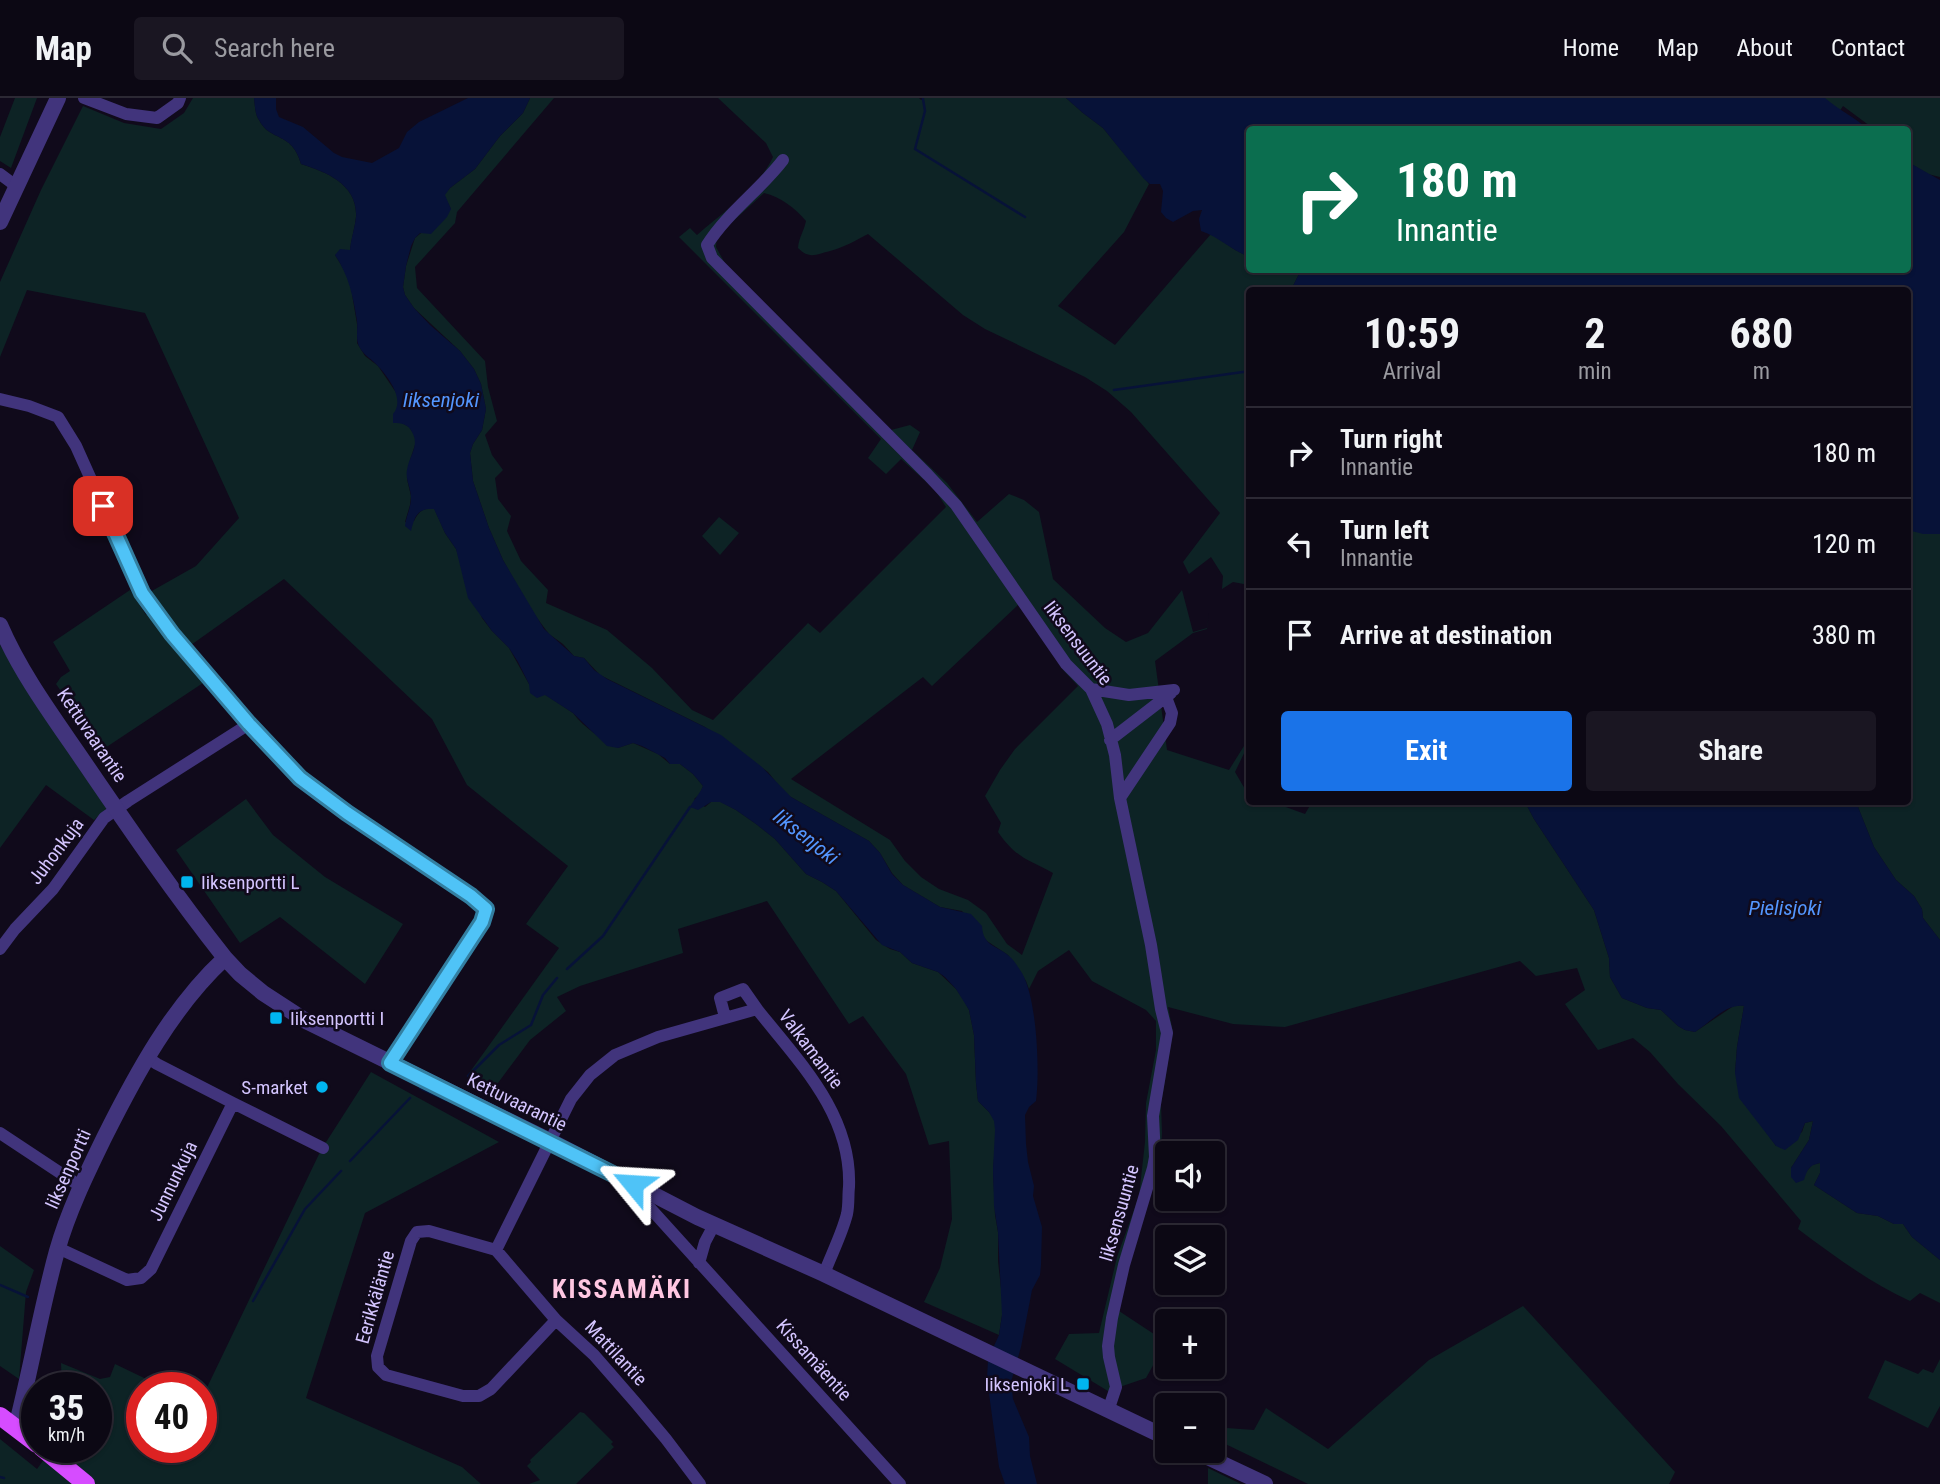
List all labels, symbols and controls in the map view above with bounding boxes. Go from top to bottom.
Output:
search box [134,17,624,80]
text: Map [35,29,92,68]
icon: search [158,29,196,67]
text: Search here [214,33,335,63]
text: Home [1563,34,1619,62]
text: Map [1657,34,1699,62]
text: About [1737,34,1793,62]
text: Contact [1831,34,1905,62]
text: 180 m [1396,152,1518,209]
icon: right [1281,154,1372,245]
text: Innantie [1396,211,1498,249]
text: 10:59 [1364,309,1460,358]
text: 2 [1584,309,1605,358]
text: 680 [1729,309,1793,358]
text: Arrival [1383,358,1441,385]
text: min [1578,358,1612,385]
text: m [1753,358,1770,385]
water label: Iiksenjoki [403,388,479,412]
text: Turn right [1340,424,1442,454]
icon: right [1281,434,1319,472]
text: 180 m [1812,438,1876,468]
text: Innantie [1340,454,1413,481]
pin [73,476,133,536]
icon: arrive [84,487,122,525]
text: Turn left [1340,515,1429,545]
icon: left [1281,525,1319,563]
text: 120 m [1812,529,1876,559]
text: Innantie [1340,545,1413,572]
street label: Iiksensuuntie [1039,596,1117,690]
icon: arrive [1281,616,1319,654]
text: Arrive at destination [1340,620,1552,650]
text: 380 m [1812,620,1876,650]
street label: Kettuvaarantie [52,684,132,786]
button: Exit [1281,711,1572,791]
button: Share [1586,711,1876,791]
water label: Iiksenjoki [769,804,844,870]
street label: Juhonkuja [24,813,88,889]
place label: Iiksenportti L [201,871,300,894]
marker: Iiksenportti L [179,874,195,890]
water label: Pielisjoki [1749,896,1822,920]
street label: Valkamantie [774,1005,848,1093]
place label: Iiksenportti I [290,1007,384,1030]
marker: Iiksenportti I [268,1010,284,1026]
street label: Kettuvaarantie [463,1068,571,1136]
place label: S-market [241,1076,308,1099]
marker: S-market [314,1079,330,1095]
street label: Iiksenportti [40,1125,96,1213]
street label: Junnunkuja [144,1137,202,1225]
map controls [1155,1141,1225,1463]
button: sound [1155,1141,1225,1211]
position arrow [596,1147,670,1221]
street label: Iiksensuuntie [1094,1162,1144,1264]
button: layers [1155,1225,1225,1295]
street label: Eerikkäläntie [351,1248,399,1346]
district label: KISSAMÄKI [552,1274,692,1304]
button: + [1155,1309,1225,1379]
street label: Kissamäentie [771,1315,857,1405]
street label: Mattilantie [580,1316,652,1390]
speed limit sign: 40 [126,1372,217,1463]
place label: Iiksenjoki L [984,1373,1069,1396]
marker: Iiksenjoki L [1075,1376,1091,1392]
text: 35 [49,1388,84,1429]
button: − [1155,1393,1225,1463]
text: km/h [48,1424,85,1445]

